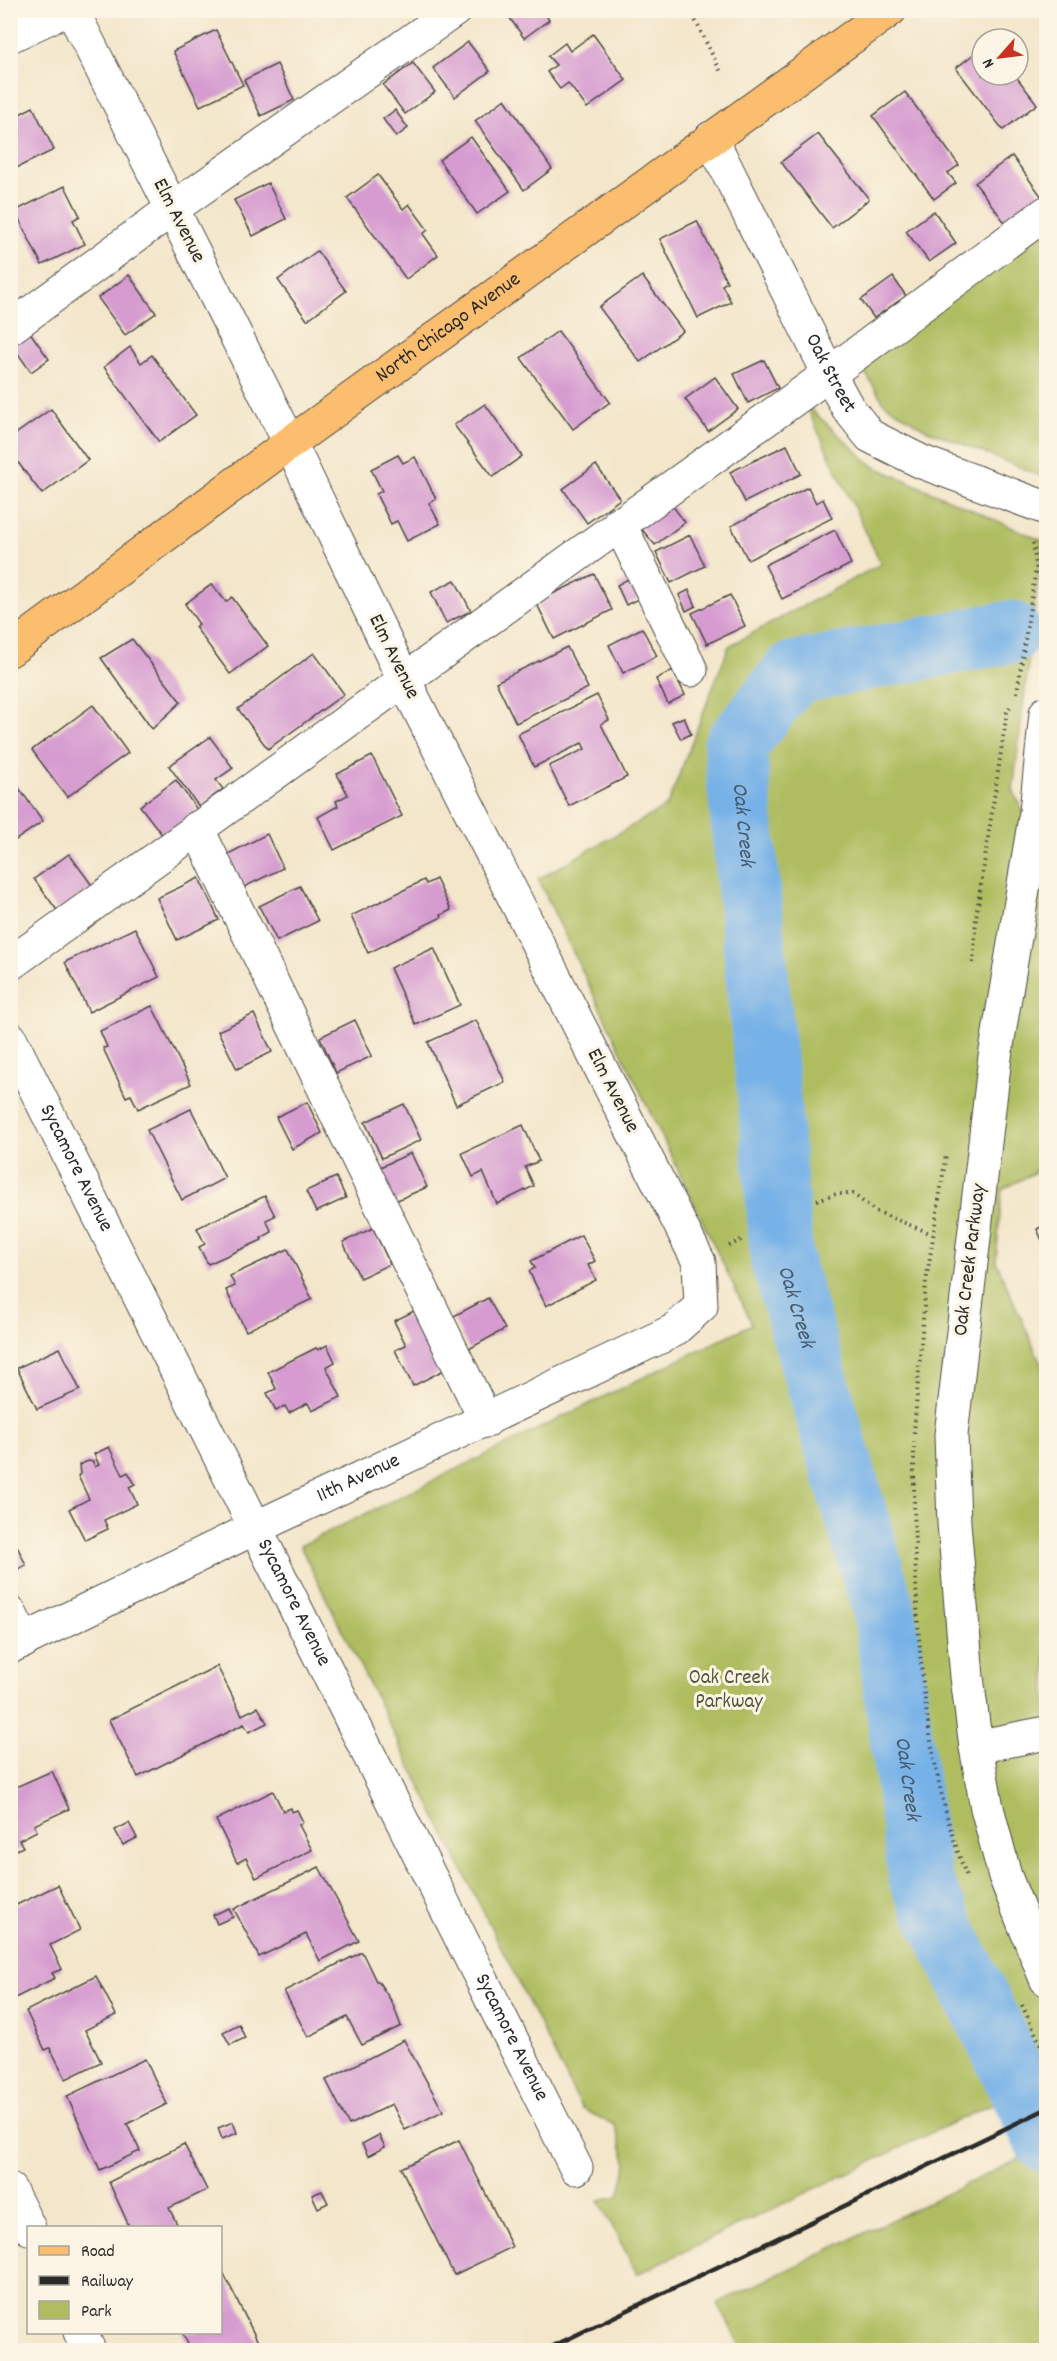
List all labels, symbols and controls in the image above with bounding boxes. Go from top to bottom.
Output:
north arrow [970,27,1030,87]
text: N [977,54,1001,72]
street label: Elm Avenue [144,174,212,268]
street label: North Chicago Avenue [370,266,528,391]
street label: Oak Street [796,329,863,421]
street label: Elm Avenue [360,609,426,705]
water label: Oak Creek [723,781,762,870]
street label: Elm Avenue [578,1044,646,1138]
street label: Sycamore Avenue [31,1100,120,1238]
street label: Oak Creek Parkway [947,1182,995,1338]
water label: Oak Creek [769,1262,823,1354]
street label: 11th Avenue [312,1447,405,1512]
street label: Sycamore Avenue [248,1534,338,1672]
park label: Oak Creek Parkway [689,1664,769,1718]
water label: Oak Creek [886,1735,928,1824]
street label: Sycamore Avenue [466,1969,555,2107]
legend [27,2226,222,2334]
text: Road [81,2240,115,2265]
text: Railway [81,2270,134,2295]
text: Park [81,2300,112,2325]

